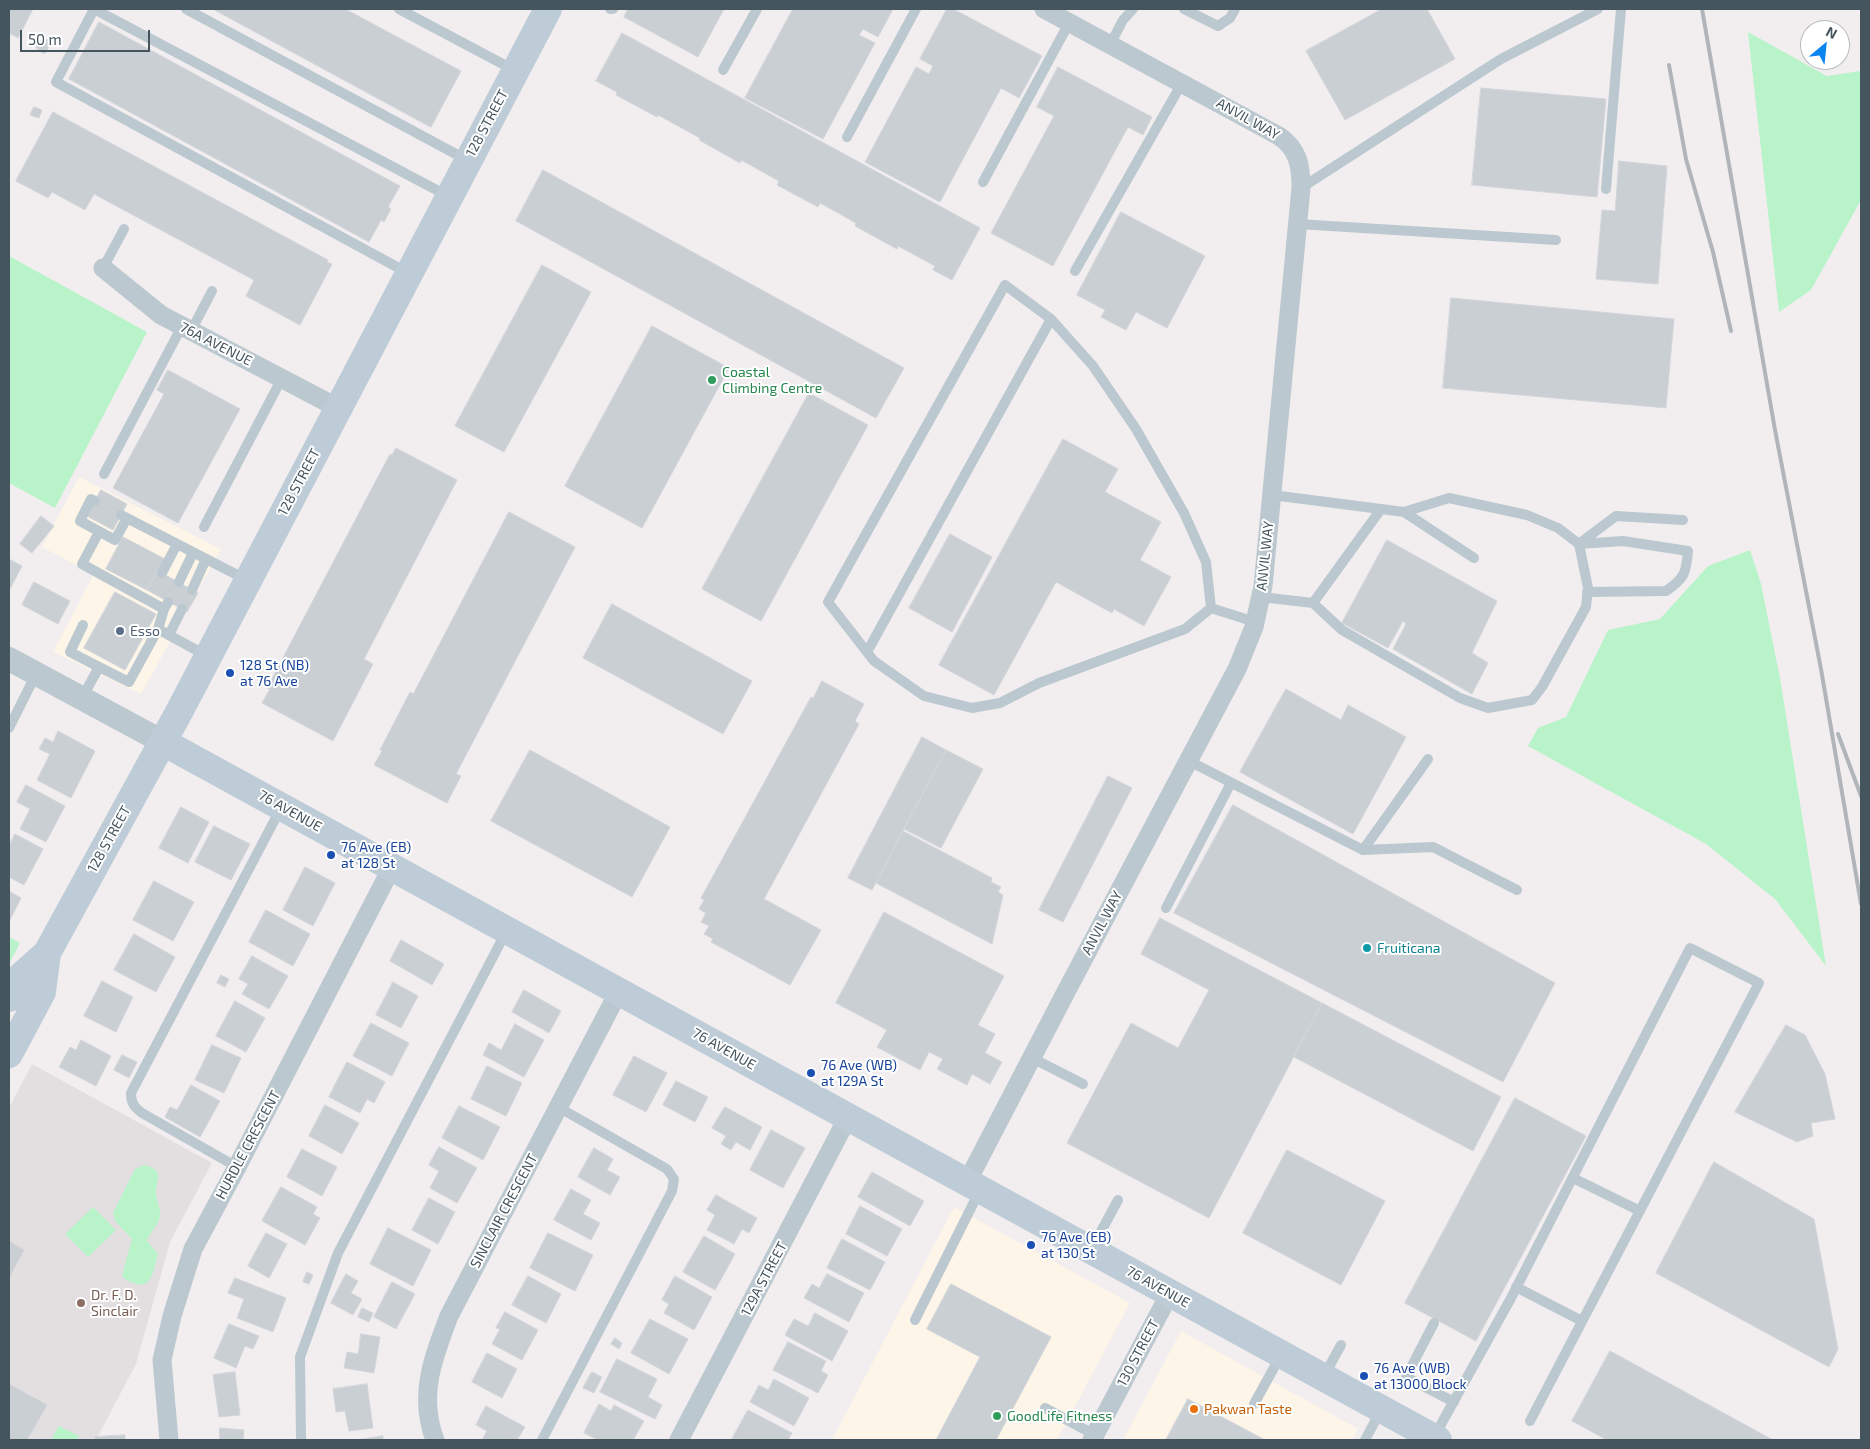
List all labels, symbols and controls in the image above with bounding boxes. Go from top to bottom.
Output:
scale bar [22,20,152,52]
north arrow [1800,20,1850,70]
text: N [1823,22,1840,42]
text: 50 m [28,30,62,48]
street label: 128 STREET [462,87,512,159]
street label: ANVIL WAY [1213,95,1283,143]
street label: 76A AVENUE [177,319,255,369]
place label: Coastal Climbing Centre [722,364,822,397]
marker: Coastal Climbing Centre [706,374,718,386]
street label: 128 STREET [274,446,324,518]
street label: ANVIL WAY [1253,520,1277,592]
place label: Esso [130,623,160,639]
marker: Esso [114,625,126,637]
place label: 128 St (NB) at 76 Ave [240,657,309,690]
marker: 128 St (NB) at 76 Ave [224,667,236,679]
street label: 76 AVENUE [255,787,325,835]
street label: 128 STREET [84,803,134,875]
place label: 76 Ave (EB) at 128 St [341,839,411,872]
marker: 76 Ave (EB) at 128 St [325,849,337,861]
street label: ANVIL WAY [1078,888,1126,958]
place label: Fruiticana [1377,940,1441,956]
marker: Fruiticana [1361,942,1373,954]
street label: 76 AVENUE [689,1025,759,1073]
place label: 76 Ave (WB) at 129A St [821,1057,897,1090]
marker: 76 Ave (WB) at 129A St [805,1067,817,1079]
street label: HURDLE CRESCENT [212,1088,284,1202]
street label: SINCLAIR CRESCENT [467,1151,541,1271]
place label: 76 Ave (EB) at 130 St [1041,1229,1111,1262]
street label: 129A STREET [737,1239,791,1319]
marker: 76 Ave (EB) at 130 St [1025,1239,1037,1251]
street label: 76 AVENUE [1123,1263,1193,1311]
place label: Dr. F. D. Sinclair [91,1287,138,1320]
marker: Dr. F. D. Sinclair [75,1297,87,1309]
street label: 130 STREET [1113,1317,1163,1389]
place label: 76 Ave (WB) at 13000 Block [1374,1360,1467,1392]
marker: 76 Ave (WB) at 13000 Block [1358,1370,1370,1382]
place label: Pakwan Taste [1204,1401,1292,1417]
marker: Pakwan Taste [1188,1403,1200,1415]
place label: GoodLife Fitness [1007,1408,1112,1424]
marker: GoodLife Fitness [991,1410,1003,1422]

